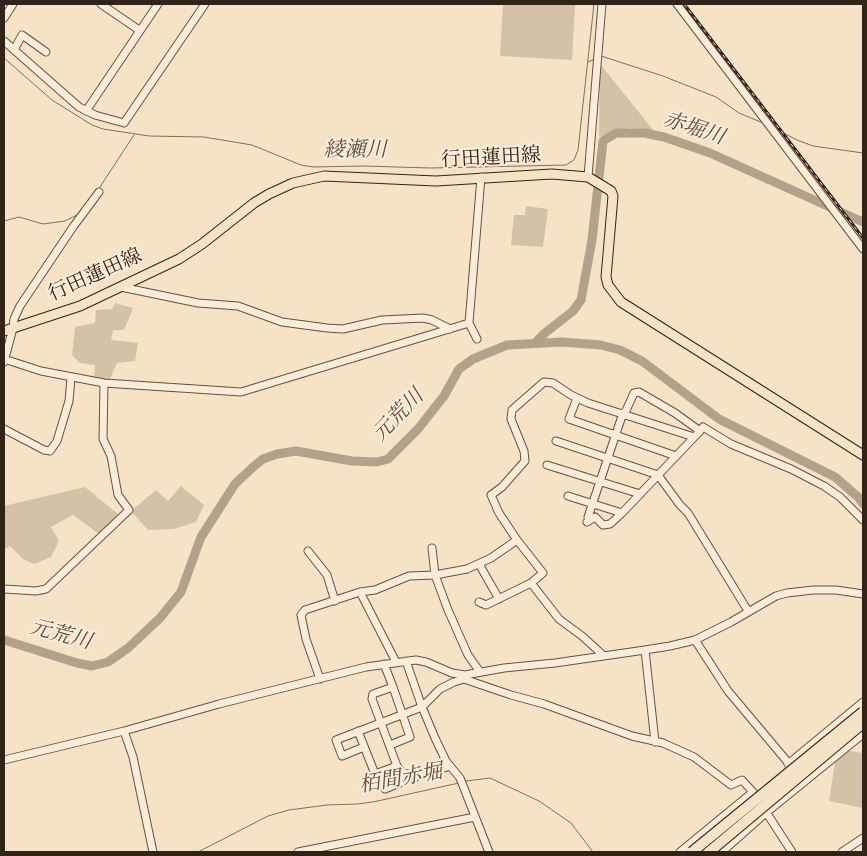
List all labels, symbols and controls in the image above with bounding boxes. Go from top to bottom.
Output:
water label: 赤堀川 [659,109,727,153]
water label: 綾瀬川 [324,139,386,165]
street label: 行田蓮田線 [440,145,542,175]
street label: 行田蓮田線 [45,246,147,308]
water label: 元荒川 [369,386,431,448]
water label: 元荒川 [26,617,94,657]
water label: 栢間赤堀 [357,761,445,801]

